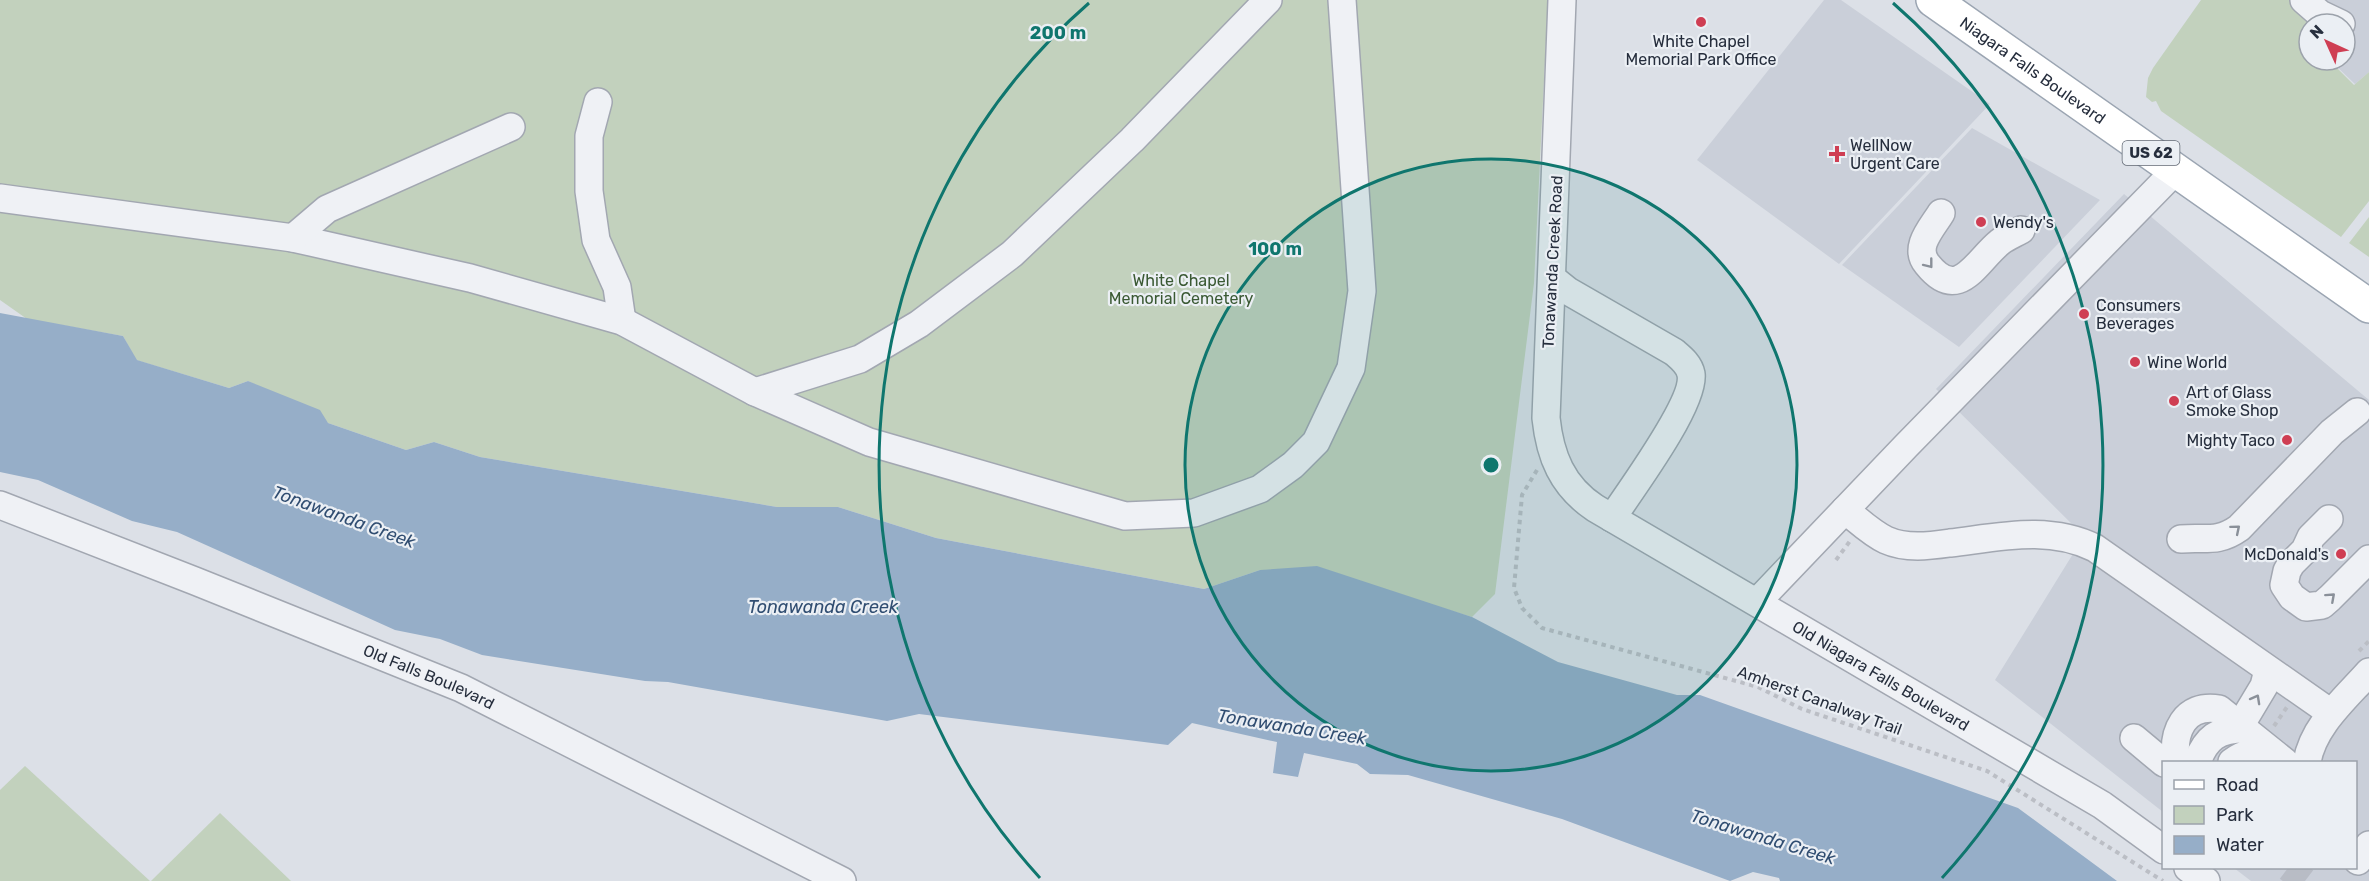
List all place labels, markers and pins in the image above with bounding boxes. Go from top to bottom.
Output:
marker: White Chapel Memorial Park Office [1694,15,1708,29]
place label: White Chapel Memorial Park Office [1625,32,1777,69]
place label: WellNow Urgent Care [1850,136,1940,173]
marker: WellNow Urgent Care [1828,145,1846,163]
place label: Wendy's [1993,213,2054,232]
marker: Wendy's [1974,215,1988,229]
place label: Consumers Beverages [2096,296,2181,333]
marker: Consumers Beverages [2077,307,2091,321]
place label: Wine World [2147,353,2227,372]
marker: Wine World [2128,355,2142,369]
place label: Art of Glass Smoke Shop [2186,383,2279,420]
marker: Art of Glass Smoke Shop [2167,394,2181,408]
place label: Mighty Taco [2186,431,2275,450]
marker: Mighty Taco [2280,433,2294,447]
centre of rings [1481,455,1501,475]
place label: McDonald's [2244,545,2329,564]
marker: McDonald's [2334,547,2348,561]

